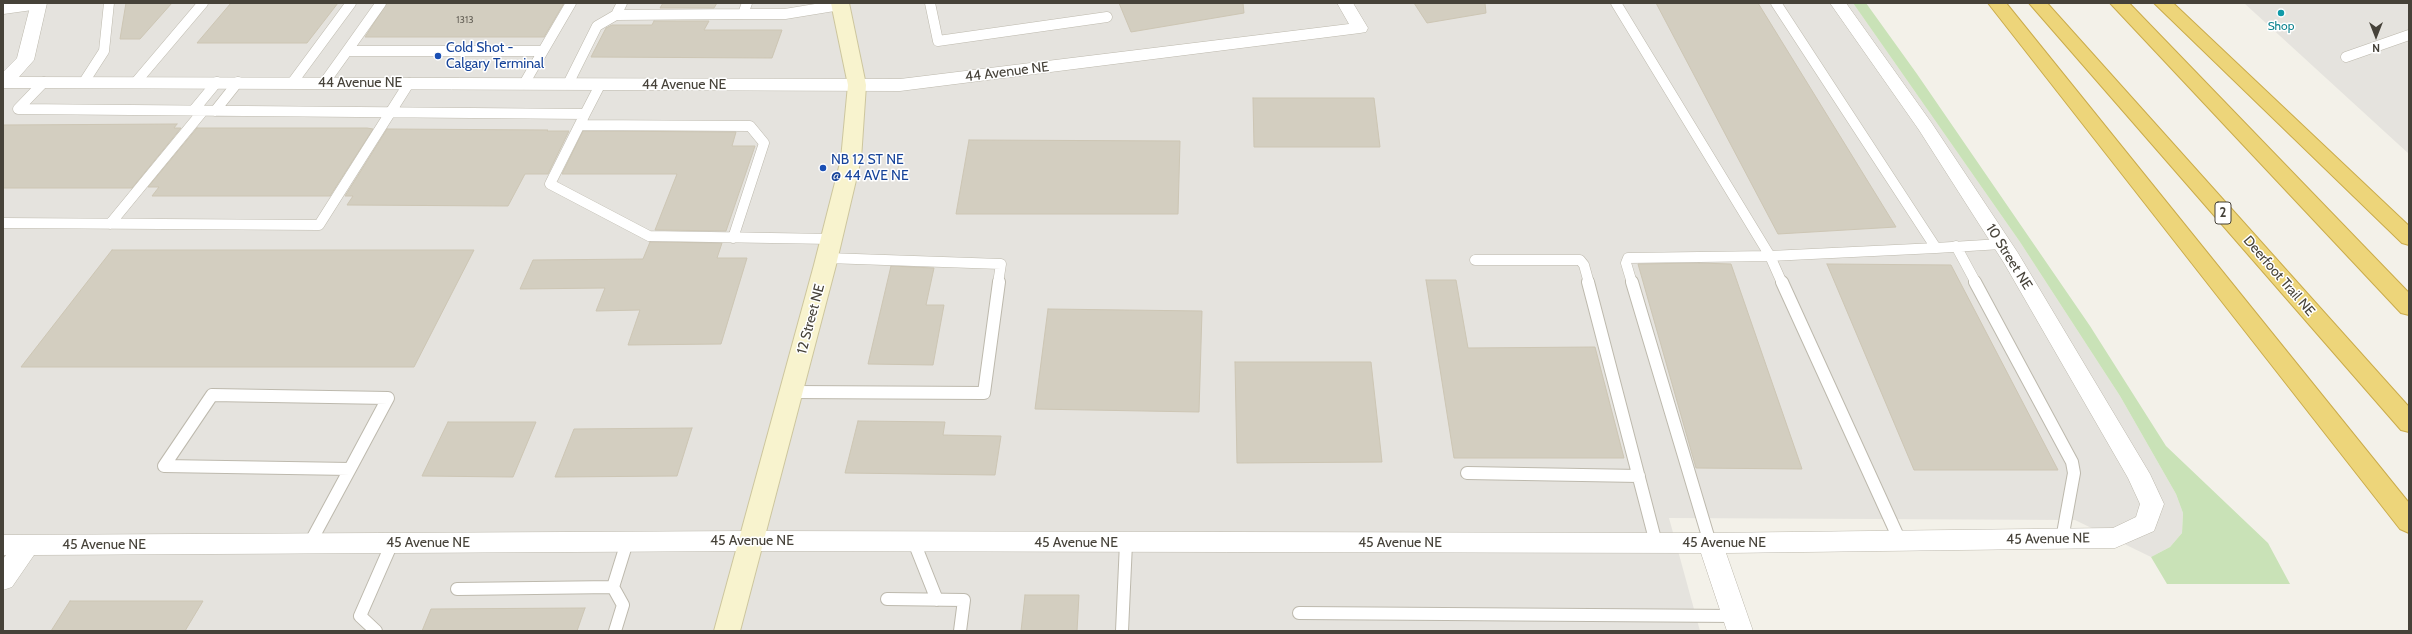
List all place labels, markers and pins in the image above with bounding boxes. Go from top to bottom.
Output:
marker: Shop [2276,8,2286,18]
place label: Shop [2268,19,2294,33]
place label: Cold Shot - Calgary Terminal [446,40,544,72]
marker: Cold Shot - Calgary Terminal [433,51,443,61]
place label: NB 12 ST NE @ 44 AVE NE [831,152,909,184]
marker: NB 12 ST NE @ 44 AVE NE [818,163,828,173]

